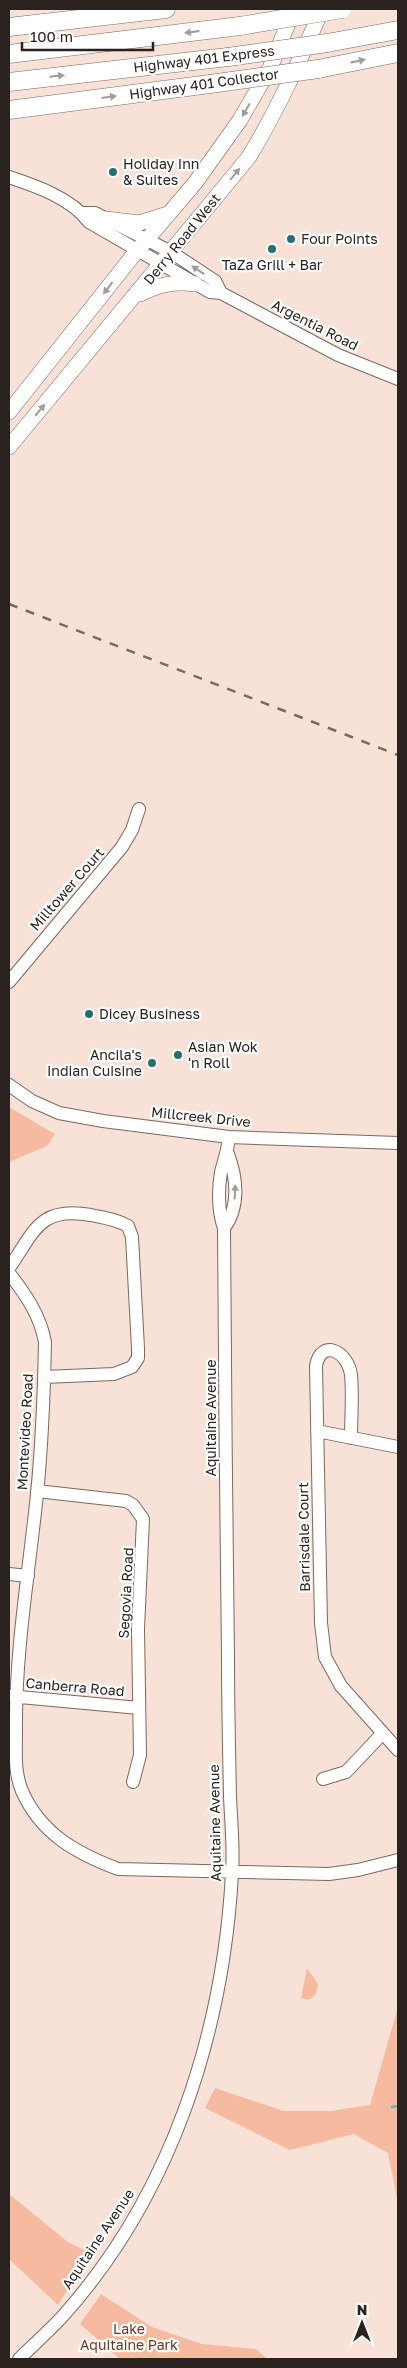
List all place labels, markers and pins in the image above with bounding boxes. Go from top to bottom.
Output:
place label: Holiday Inn & Suites [123,155,199,188]
marker: Holiday Inn & Suites [107,166,119,178]
place label: Four Points [301,230,378,247]
marker: Four Points [285,233,297,245]
marker: TaZa Grill + Bar [266,243,278,255]
place label: TaZa Grill + Bar [222,256,323,273]
place label: Dicey Business [99,1005,200,1022]
marker: Dicey Business [83,1008,95,1020]
place label: Asian Wok 'n Roll [188,1038,258,1071]
place label: Ancila's Indian Cuisine [47,1046,142,1079]
marker: Asian Wok 'n Roll [172,1049,184,1061]
marker: Ancila's Indian Cuisine [146,1057,158,1069]

